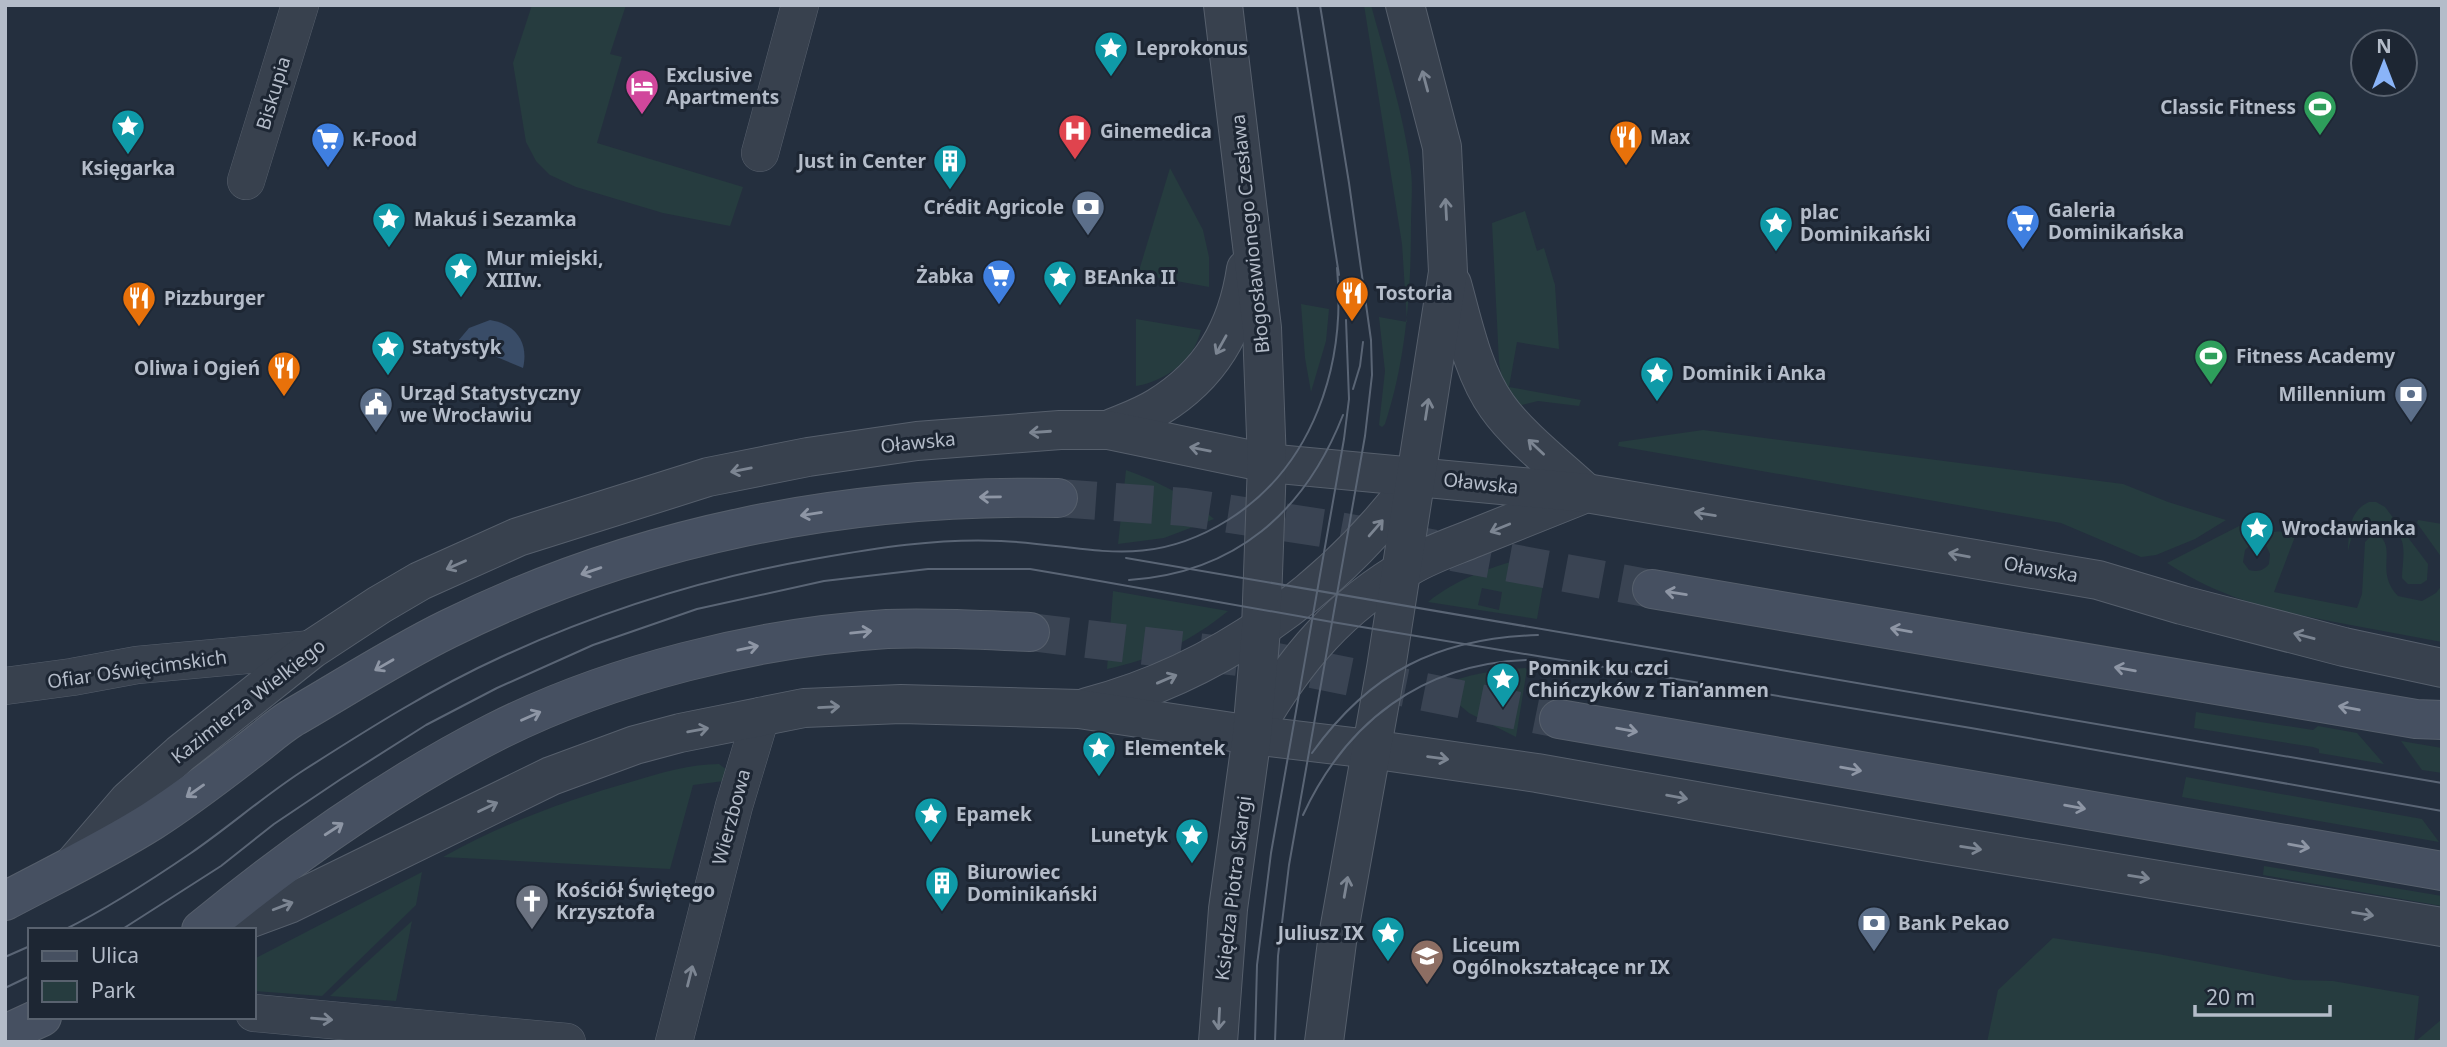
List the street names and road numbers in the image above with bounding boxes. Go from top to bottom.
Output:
street label: Biskupia [250,53,296,133]
street label: Błogosławionego Czesława [1225,113,1275,355]
street label: Oławska [879,425,957,459]
street label: Oławska [1442,466,1520,500]
street label: Oławska [2002,550,2080,588]
street label: Kazimierza Wielkiego [165,633,331,769]
street label: Ofiar Oświęcimskich [46,644,228,694]
street label: Wierzbowa [706,766,756,868]
street label: Księdza Piotra Skargi [1209,794,1257,982]

